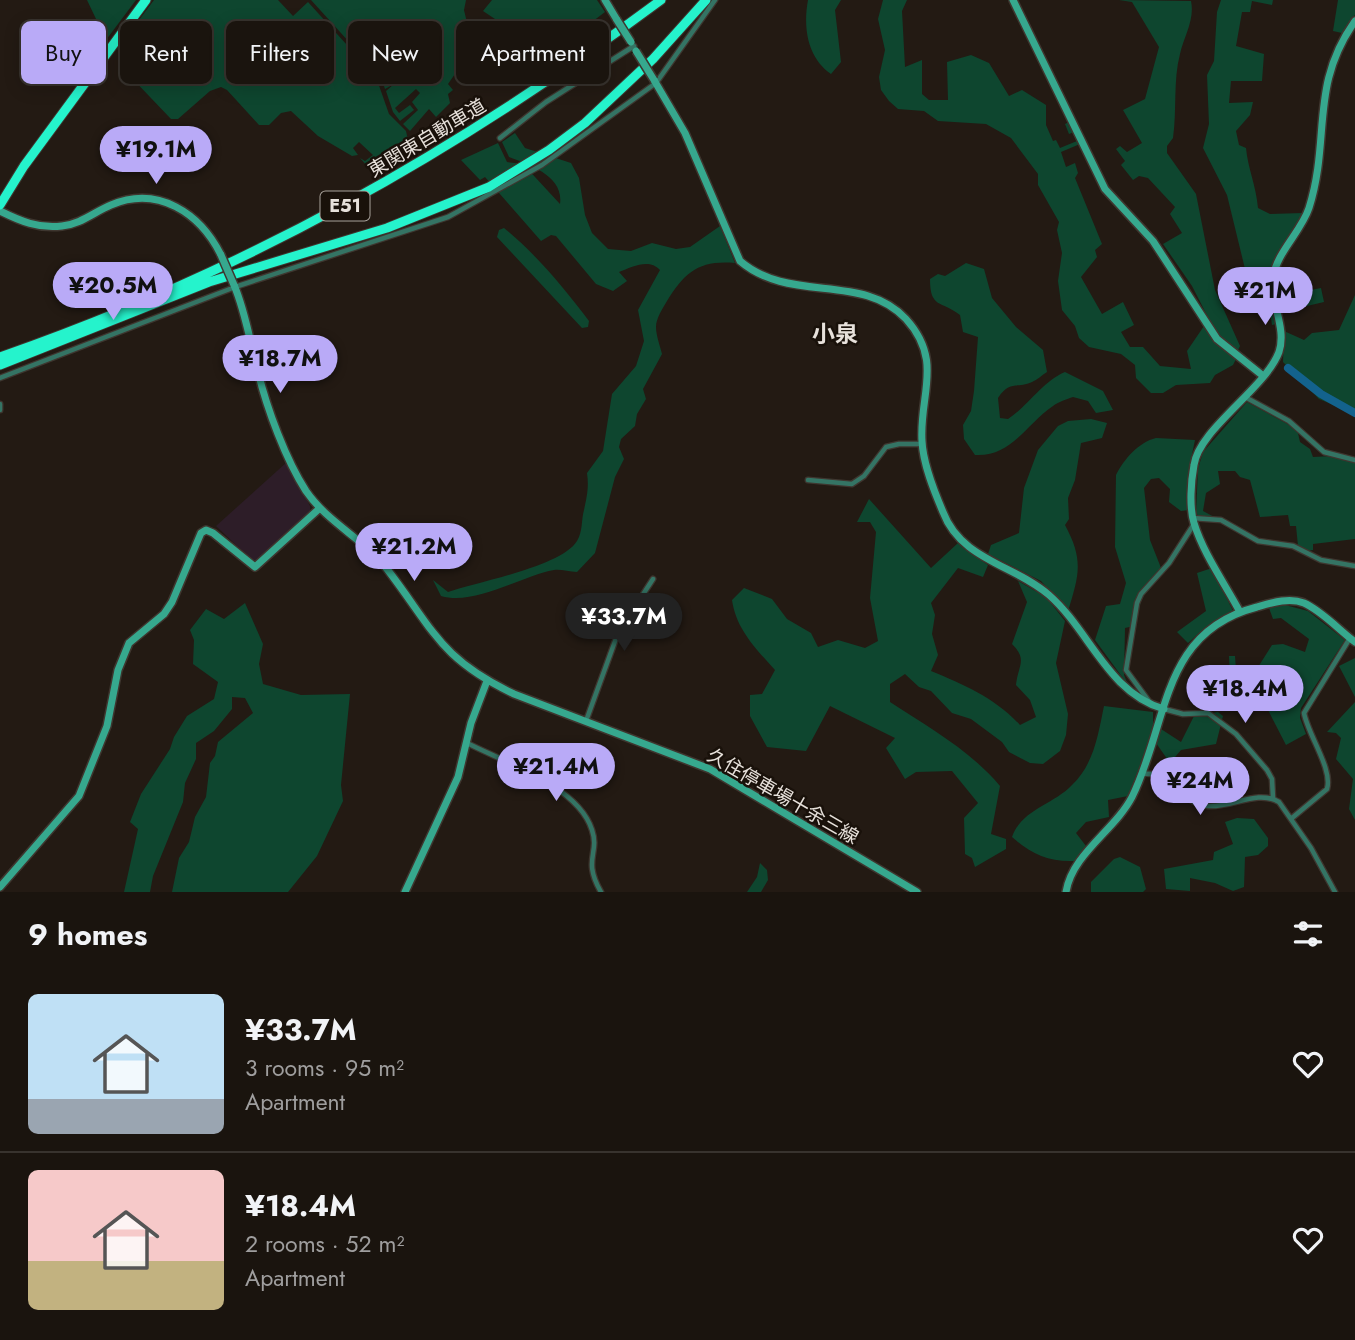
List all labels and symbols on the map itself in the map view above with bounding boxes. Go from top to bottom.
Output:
street label: 東関東自動車道 [363,92,491,184]
pin: ¥19.1M [99,127,213,186]
road number: E51 [320,191,370,220]
pin: ¥20.5M [56,262,170,322]
pin: ¥21M [1224,268,1306,327]
district label: 小泉 [812,317,858,351]
pin: ¥18.7M [223,336,337,395]
pin: ¥21.2M [357,524,471,583]
pin: ¥33.7M [567,594,681,653]
pin: ¥18.4M [1188,666,1302,725]
street label: 久住停車場十余三線 [702,742,864,850]
pin: ¥21.4M [499,744,613,803]
pin: ¥24M [1159,758,1241,817]

